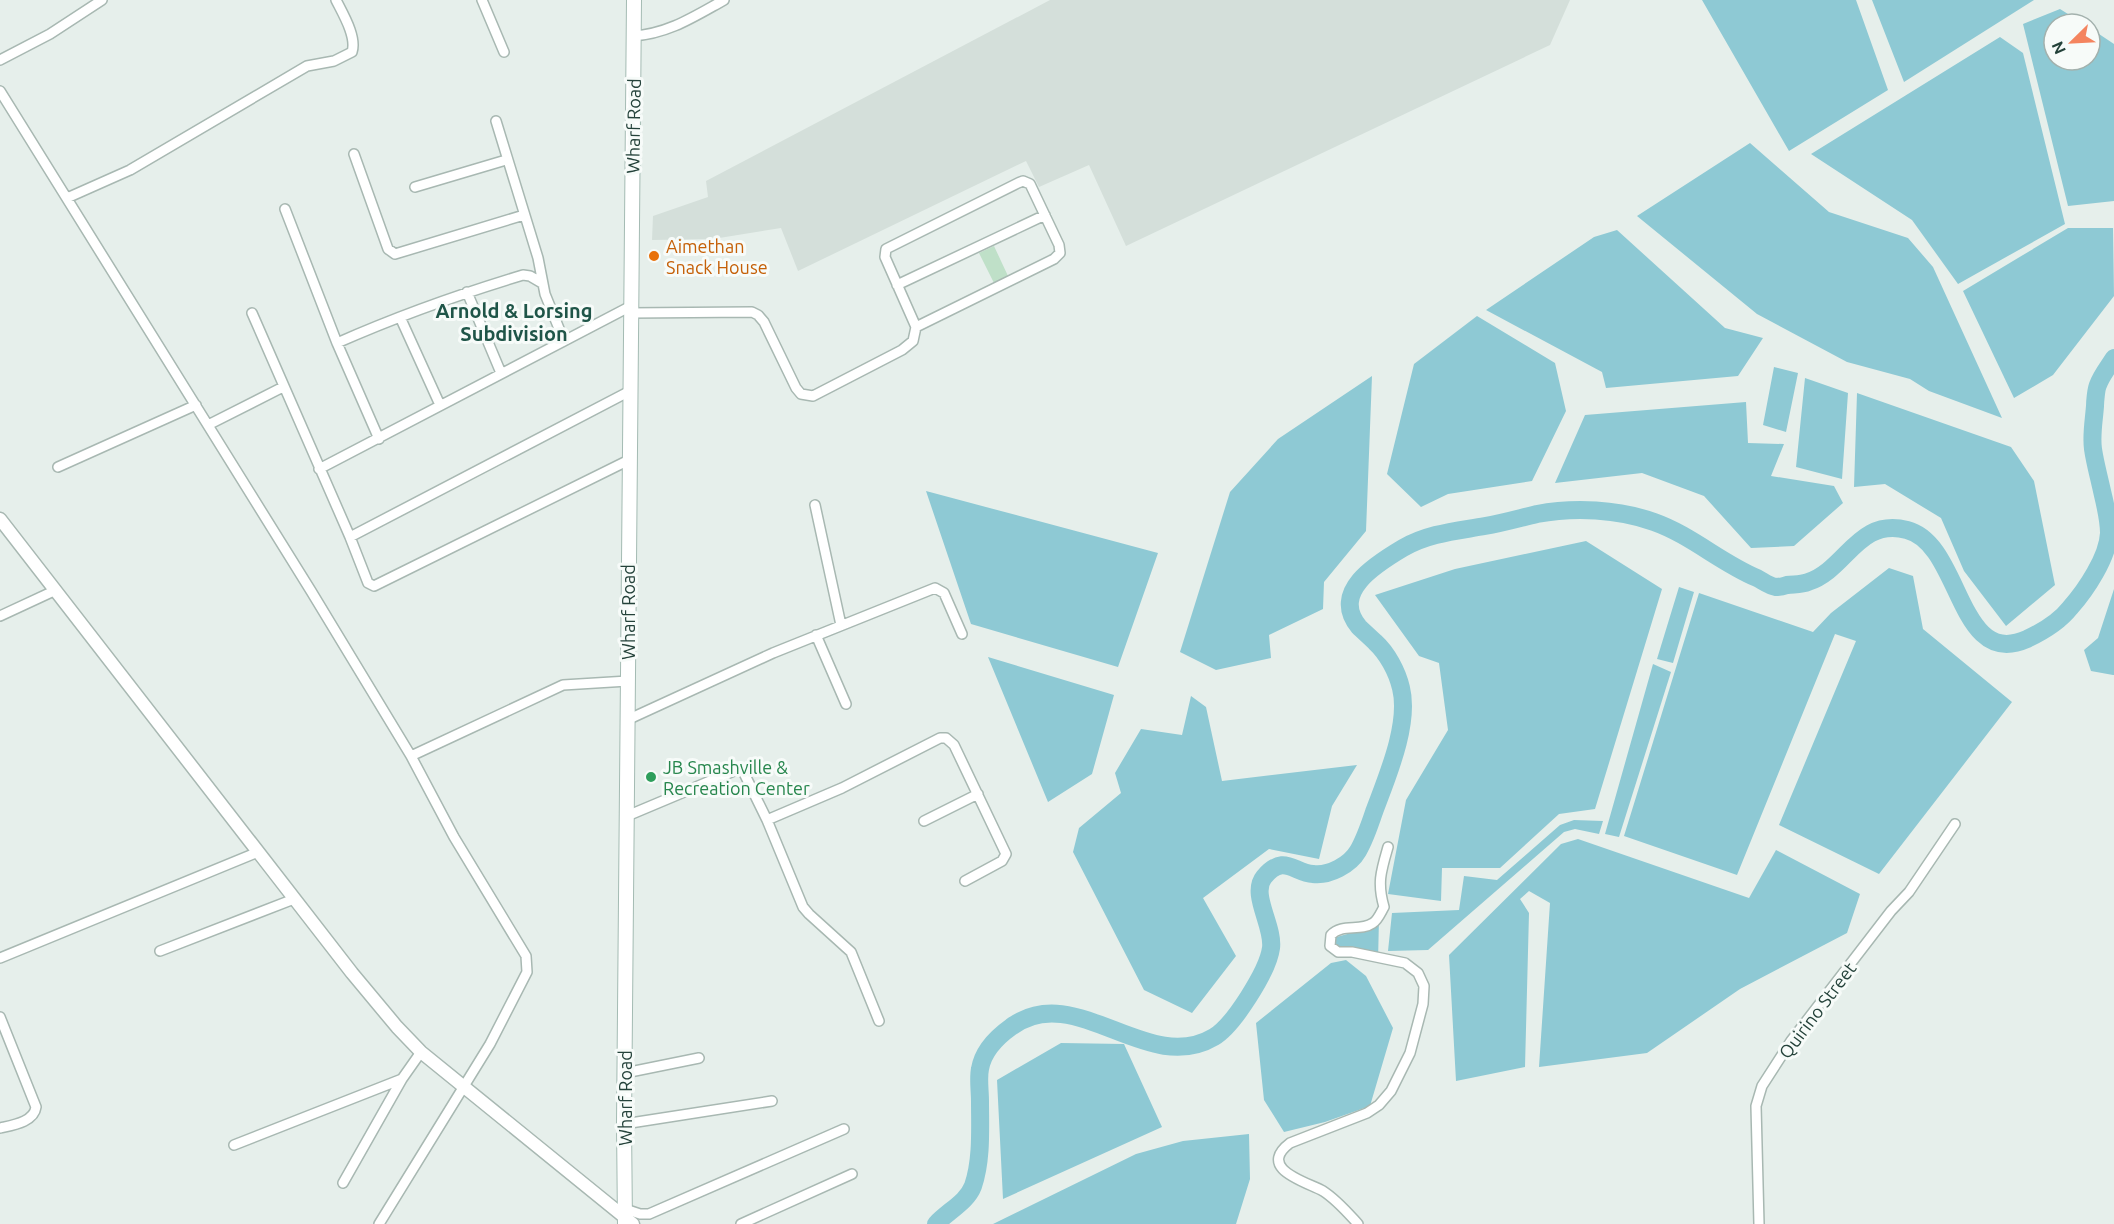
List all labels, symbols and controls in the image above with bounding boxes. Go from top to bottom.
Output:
north arrow [2042,12,2102,72]
text: N [2048,39,2069,57]
street label: Wharf Road [622,78,644,174]
place label: Aimethan Snack House [666,236,768,277]
marker: Aimethan Snack House [647,249,661,263]
district label: Arnold & Lorsing Subdivision [435,299,593,345]
street label: Wharf Road [618,564,638,660]
place label: JB Smashville & Recreation Center [663,757,810,798]
marker: JB Smashville & Recreation Center [644,770,658,784]
street label: Quirino Street [1774,958,1860,1063]
street label: Wharf Road [615,1050,635,1146]

